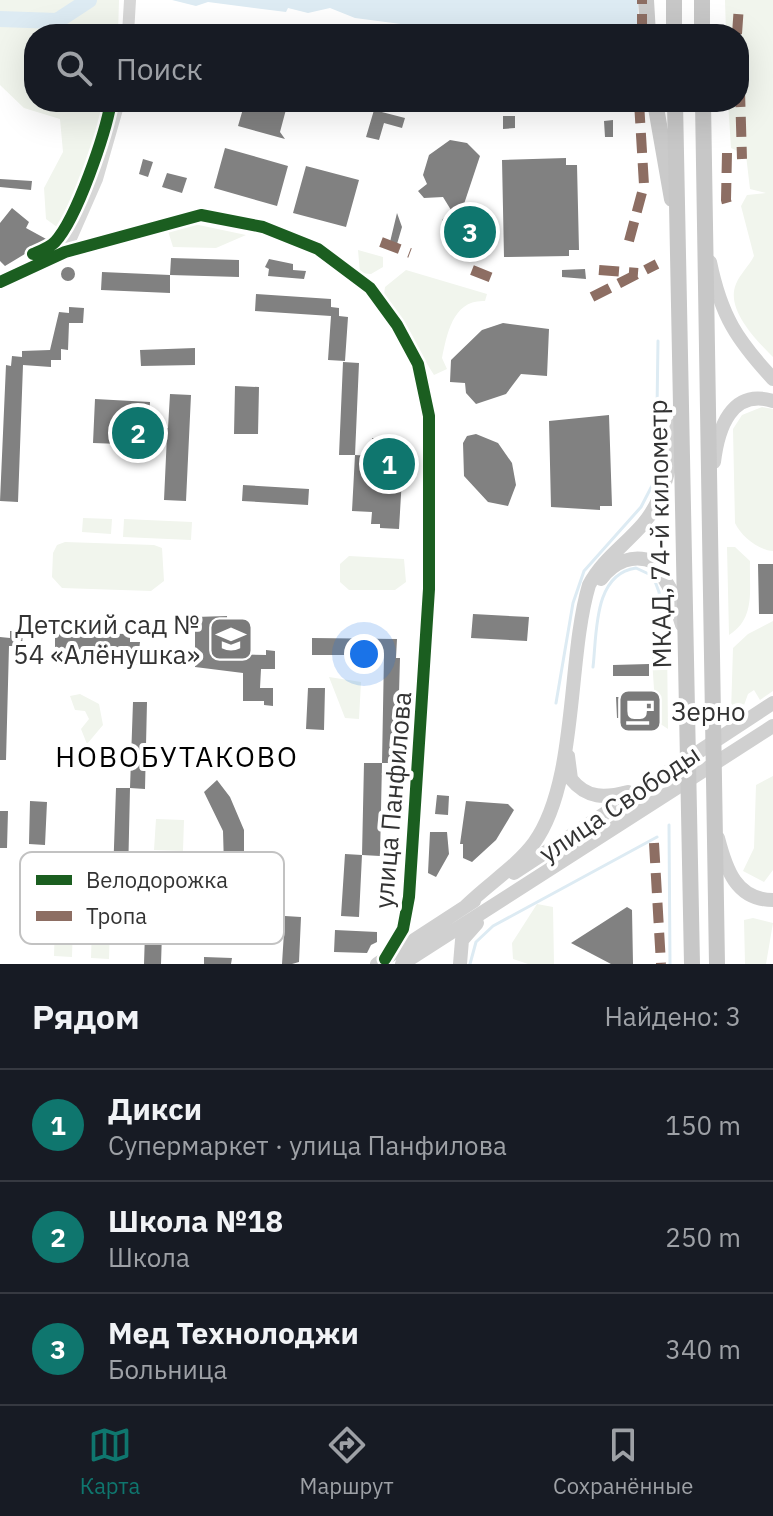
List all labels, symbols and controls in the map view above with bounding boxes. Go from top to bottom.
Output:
search box [24,24,749,112]
icon: search [52,46,96,90]
text: Поиск [116,49,203,88]
pin: 3 [444,202,496,262]
street label: МКАД, 74-й километр [640,399,678,669]
pin: 2 [112,403,164,463]
pin: 1 [363,434,415,494]
place label: Детский сад № 54 «Алёнушка» [13,607,200,671]
school or university icon: Детский сад № 54 «Алёнушка» [207,615,255,663]
your location [344,634,384,674]
cafe icon: Зерно [616,687,664,735]
street label: улица Панфилова [366,690,418,910]
place label: Зерно [671,694,746,728]
street label: улица Свободы [532,737,706,869]
district label: НОВОБУТАКОВО [55,738,299,775]
legend [20,852,284,944]
text: Велодорожка [86,865,228,894]
text: Тропа [86,901,147,930]
text: Рядом [32,994,140,1038]
text: Найдено: 3 [604,999,741,1033]
text: Дикси [108,1089,202,1128]
text: 1 [50,1108,66,1142]
text: 150 m [665,1108,741,1142]
text: Супермаркет · улица Панфилова [108,1128,507,1162]
text: Школа №18 [108,1201,283,1240]
text: 2 [50,1220,66,1254]
text: 250 m [665,1220,741,1254]
text: Школа [108,1240,190,1274]
text: Мед Технолоджи [108,1313,359,1352]
text: 3 [50,1332,66,1366]
text: 340 m [665,1332,741,1366]
text: Больница [108,1352,227,1386]
tab: Карта [80,1423,140,1500]
tab: Маршрут [300,1423,394,1500]
tab: Сохранённые [553,1423,693,1500]

